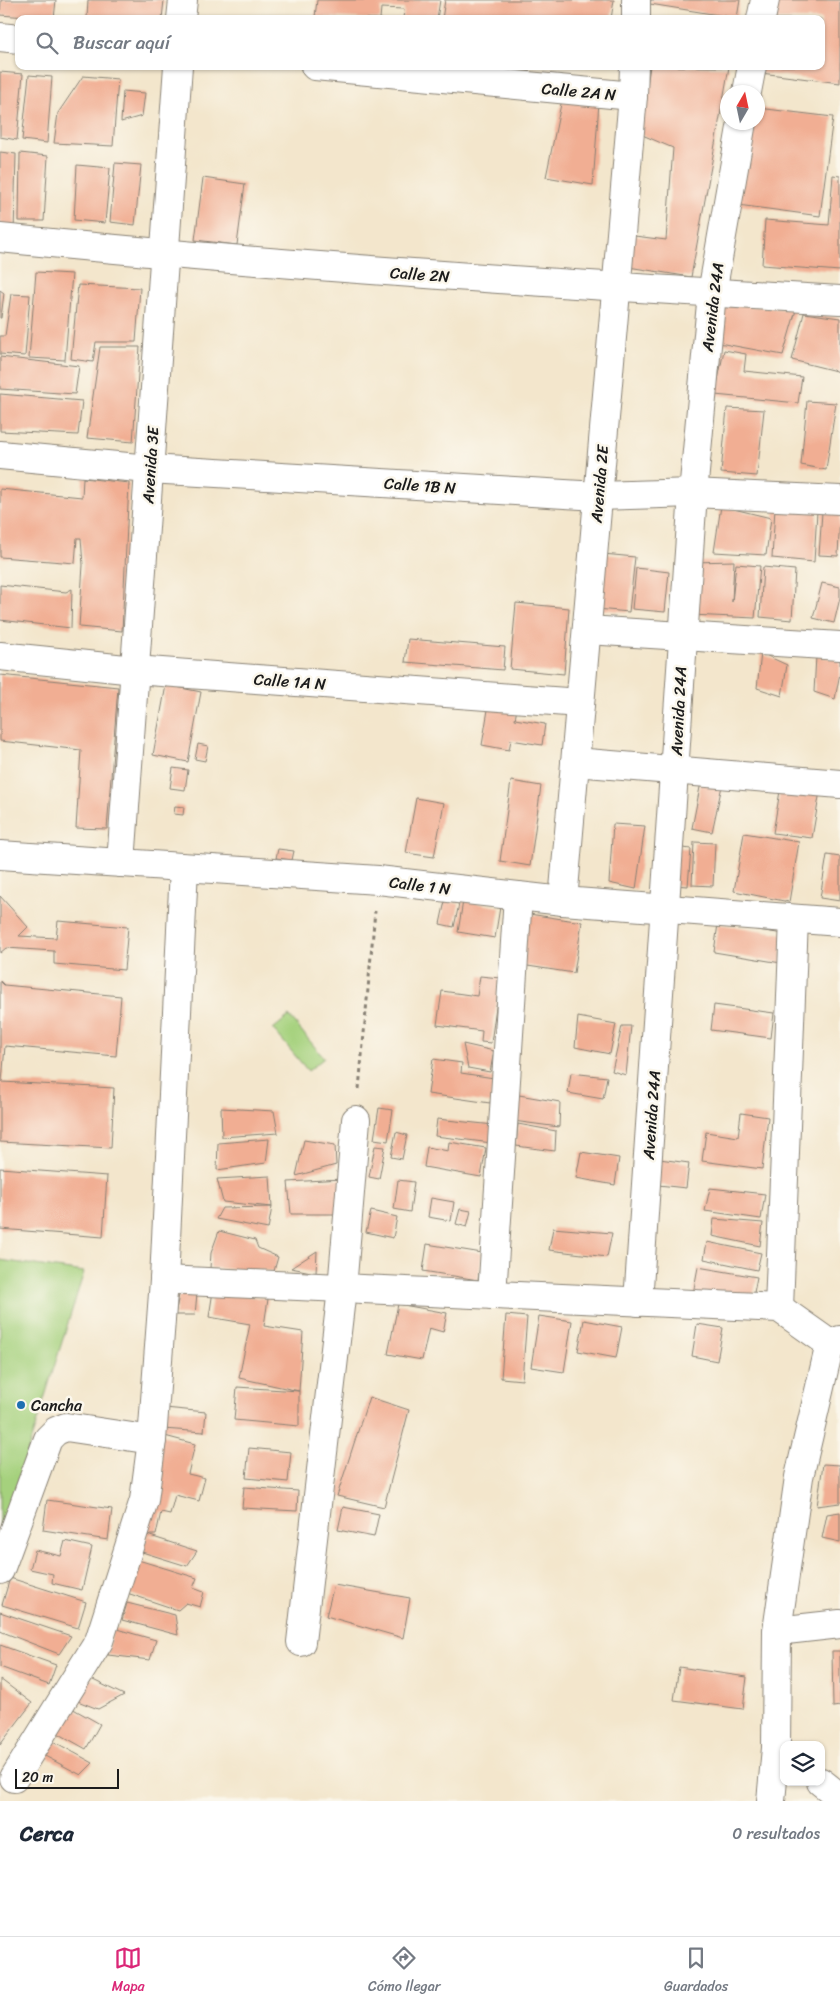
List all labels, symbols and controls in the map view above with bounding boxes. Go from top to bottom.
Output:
search box [15,15,825,70]
text: Buscar aquí [73,26,170,59]
icon: search [33,29,61,57]
street label: Calle 2A N [541,74,617,109]
north arrow [720,85,765,130]
street label: Calle 2N [389,258,451,291]
street label: Avenida 24A [693,261,732,354]
street label: Avenida 3E [133,424,168,506]
street label: Avenida 2E [582,443,617,525]
street label: Calle 1B N [383,469,458,503]
street label: Calle 1A N [253,665,327,698]
street label: Avenida 24A [662,666,695,758]
street label: Calle 1 N [388,867,452,904]
street label: Avenida 24A [634,1069,669,1162]
place label: Cancha [31,1391,83,1420]
marker: Cancha [15,1399,27,1411]
map controls [780,1741,825,1786]
button: layers [780,1741,825,1786]
text: 20 m [22,1765,53,1790]
scale bar [15,1766,119,1789]
text: Cerca [20,1815,74,1853]
text: 0 resultados [732,1819,820,1848]
tab: Mapa [112,1944,145,1999]
tab: Cómo llegar [368,1944,440,1999]
tab: Guardados [664,1944,728,1999]

